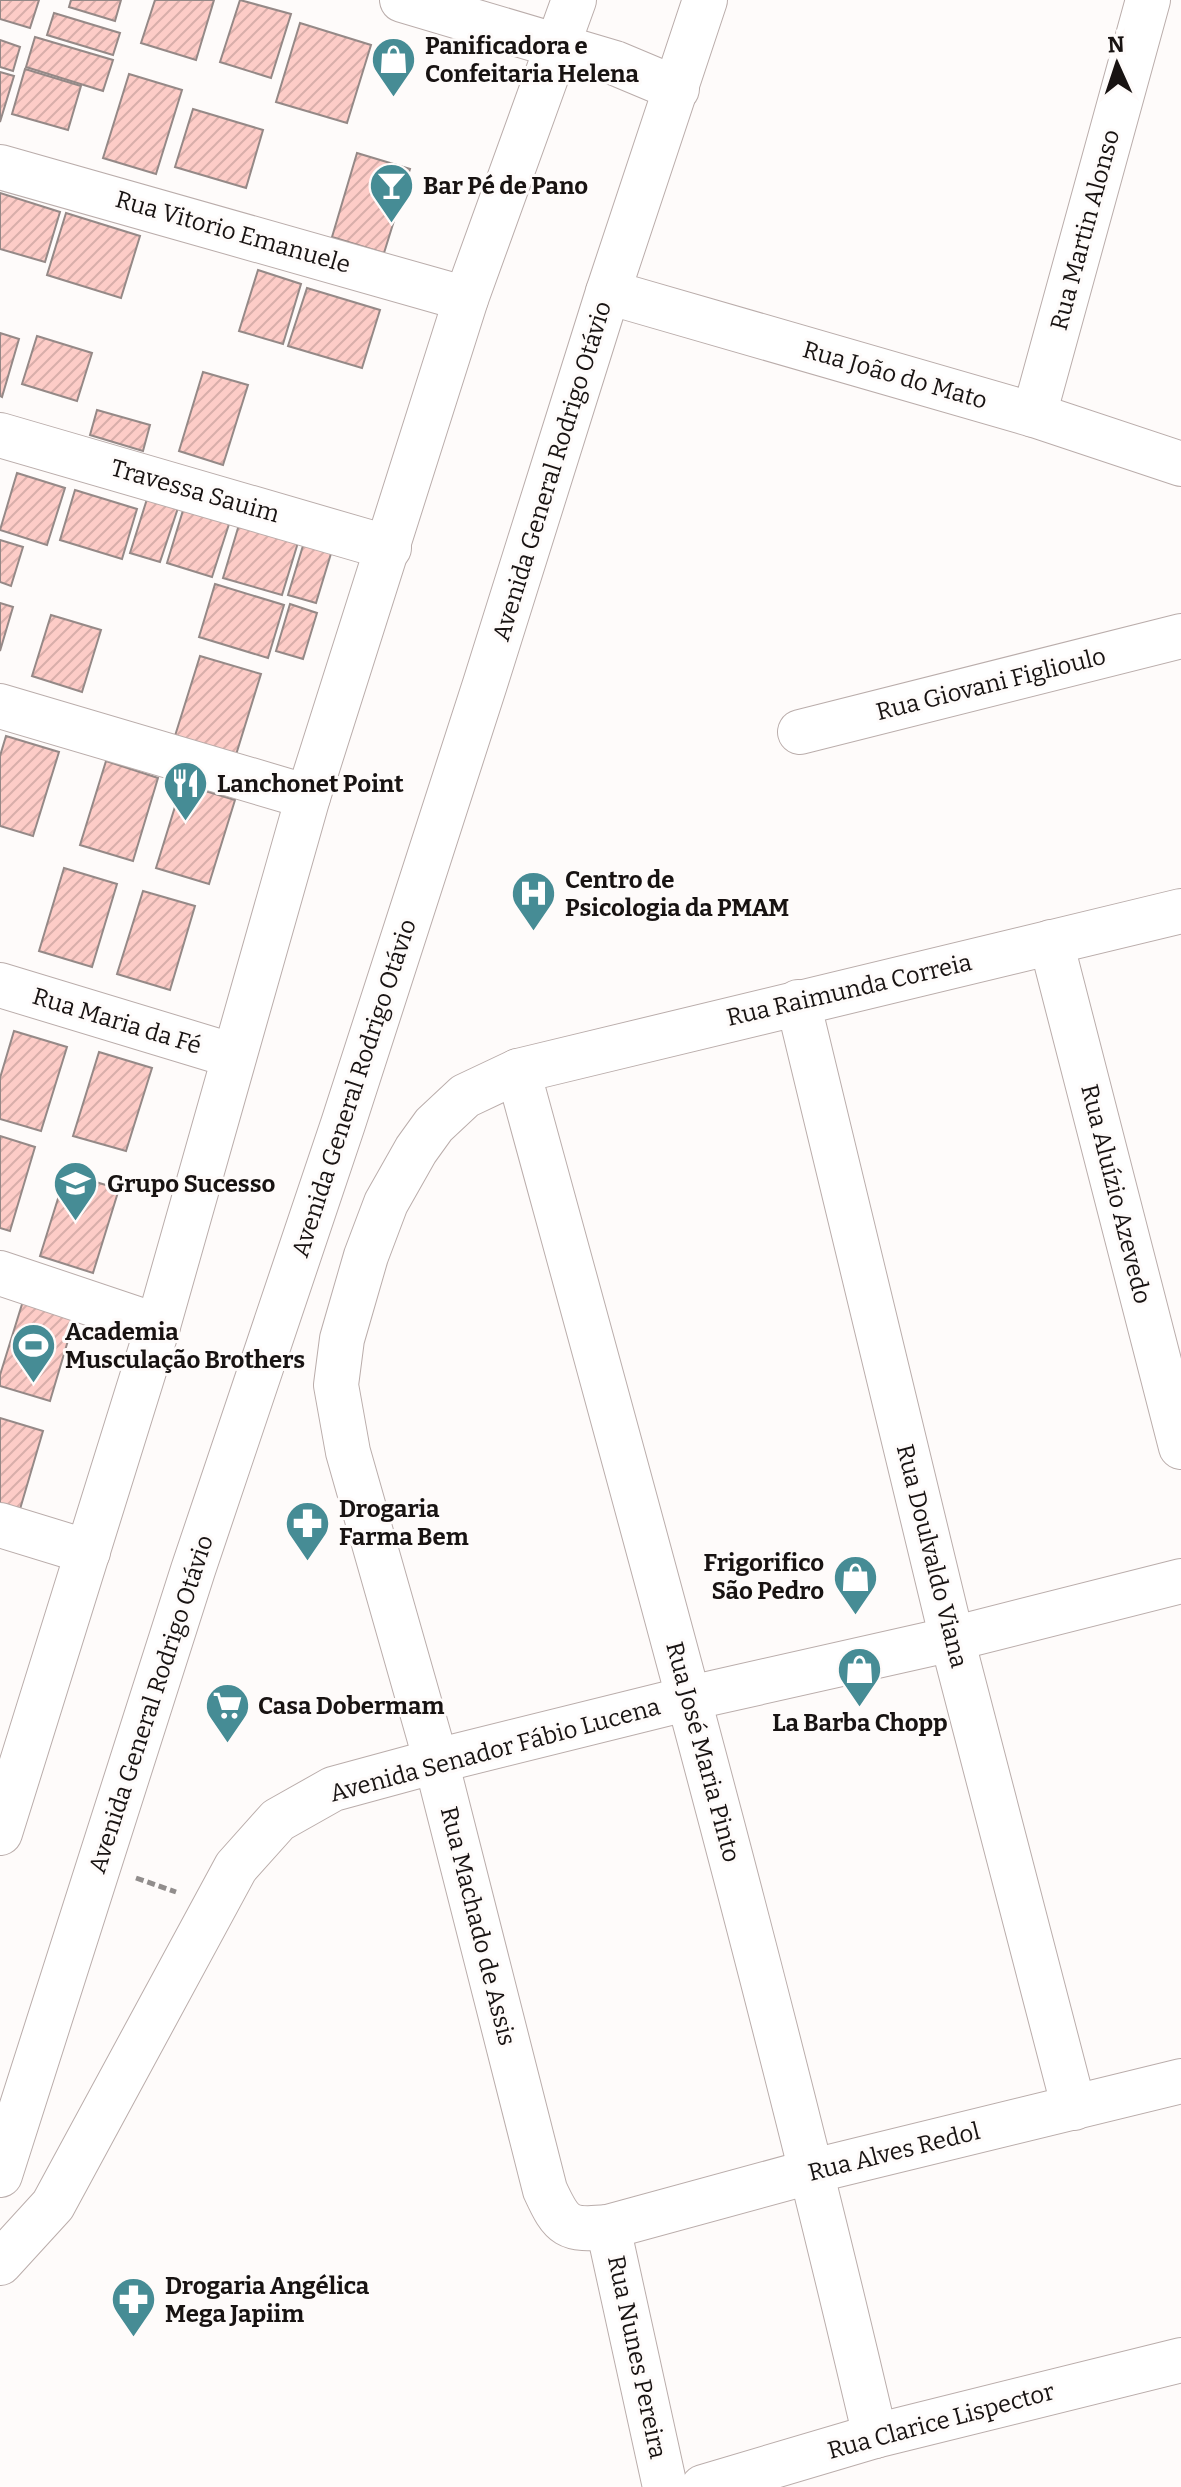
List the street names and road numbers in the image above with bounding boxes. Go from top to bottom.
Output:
street label: Rua Martin Alonso [1045,127,1125,333]
street label: Rua Vitorio Emanuele [112,185,354,279]
street label: Avenida General Rodrigo Otávio [487,298,617,644]
street label: Rua João do Mato [800,335,990,415]
street label: Travessa Sauim [108,454,283,528]
street label: Rua Giovani Figlioulo [873,642,1109,726]
street label: Avenida General Rodrigo Otávio [286,915,422,1261]
street label: Rua Raimunda Correia [724,948,974,1032]
street label: Rua Maria da Fé [29,982,205,1060]
street label: Rua Aluízio Azevedo [1075,1081,1157,1307]
street label: Rua Doulvaldo Viana [891,1441,973,1671]
street label: Avenida General Rodrigo Otávio [83,1531,219,1877]
street label: Rua José Maria Pinto [660,1639,746,1865]
street label: Avenida Senador Fábio Lucena [327,1692,663,1808]
street label: Rua Machado de Assis [435,1804,521,2048]
street label: Rua Alves Redol [805,2117,983,2187]
street label: Rua Nunes Pereira [602,2253,672,2461]
street label: Rua Clarice Lispector [825,2377,1058,2465]

